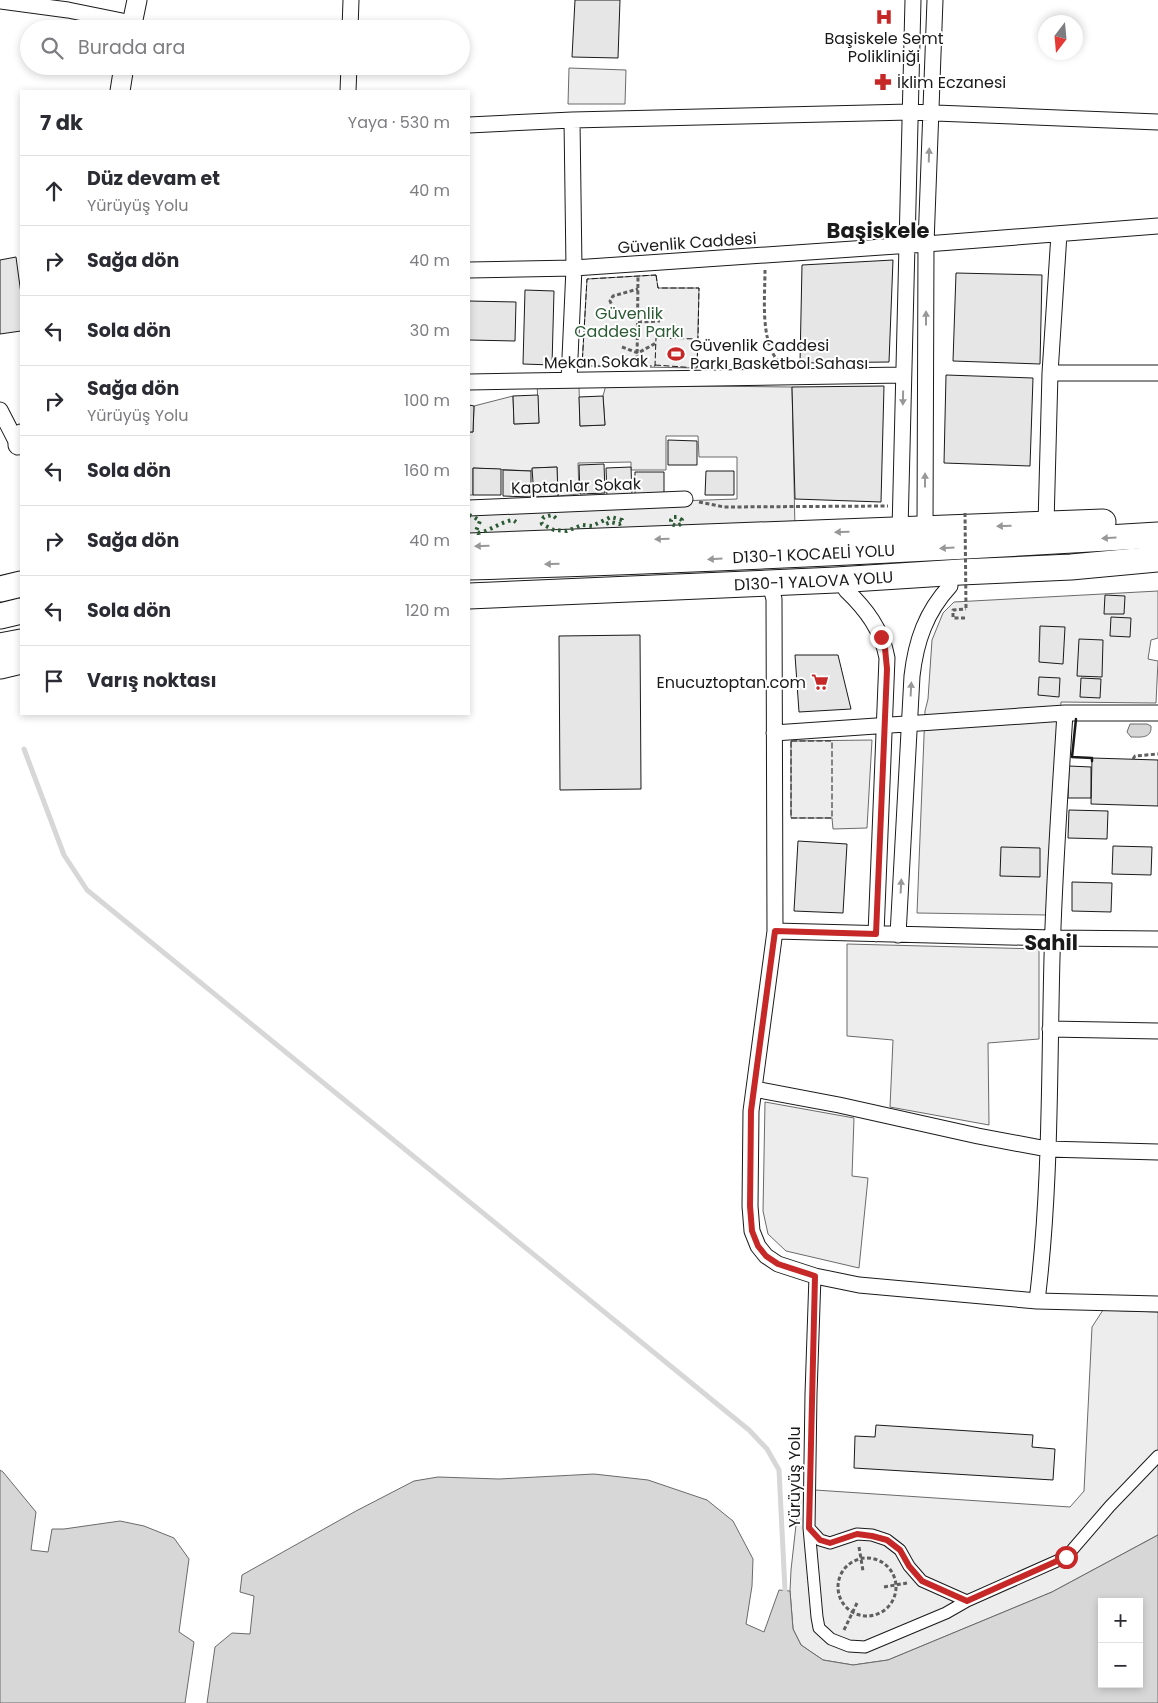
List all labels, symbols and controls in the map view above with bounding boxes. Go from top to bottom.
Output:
hospital icon: Başiskele Semt Polikliniği [874,7,894,27]
north arrow [1038,15,1083,60]
search box [20,20,470,75]
place label: Başiskele Semt Polikliniği [824,27,944,68]
icon: search [38,34,66,62]
text: Burada ara [78,34,185,61]
place label: İklim Eczanesi [897,71,1006,94]
pharmacy icon: İklim Eczanesi [873,72,893,92]
text: 7 dk [40,108,83,137]
text: Yaya · 530 m [348,111,450,134]
one-way arrow [926,147,934,163]
text: Düz devam et [87,165,220,192]
icon: ahead [40,177,68,205]
text: 40 m [409,179,450,202]
text: Yürüyüş Yolu [87,194,188,217]
district label: Başiskele [827,216,929,245]
street label: Güvenlik Caddesi [617,227,757,259]
icon: right [40,247,68,275]
text: Sağa dön [87,247,179,274]
text: 40 m [409,249,450,272]
park label: Güvenlik Caddesi Parkı [574,302,684,343]
one-way arrow [922,309,930,325]
icon: left [40,317,68,345]
text: Sola dön [87,317,171,344]
text: 30 m [410,319,450,342]
place label: Güvenlik Caddesi Parkı Basketbol Sahası [690,334,868,375]
sports icon: Güvenlik Caddesi Parkı Basketbol Sahası [666,344,686,364]
street label: Mekan Sokak [544,350,649,374]
text: Sağa dön [87,375,179,402]
icon: right [40,387,68,415]
text: 100 m [404,389,450,412]
one-way arrow [898,391,906,407]
text: Yürüyüş Yolu [87,404,188,427]
icon: left [40,457,68,485]
text: Sola dön [87,457,171,484]
text: 160 m [404,459,450,482]
street label: Kaptanlar Sokak [511,472,642,500]
one-way arrow [921,472,929,488]
one-way arrow [996,522,1012,530]
icon: right [40,527,68,555]
text: Sağa dön [87,527,179,554]
one-way arrow [834,528,850,536]
text: 40 m [409,529,450,552]
one-way arrow [654,535,670,543]
one-way arrow [1101,535,1117,543]
street label: D130-1 KOCAELİ YOLU [732,538,895,569]
one-way arrow [474,542,490,550]
one-way arrow [939,544,955,552]
one-way arrow [707,555,723,563]
one-way arrow [544,561,560,569]
street label: D130-1 YALOVA YOLU [734,565,894,596]
icon: left [40,597,68,625]
text: Sola dön [87,597,171,624]
text: 120 m [405,599,450,622]
route end [870,626,893,649]
icon: arrive [40,667,68,695]
text: Varış noktası [87,667,217,694]
place label: Enucuztoptan.com [657,671,806,694]
supermarket icon: Enucuztoptan.com [810,672,830,692]
one-way arrow [908,681,916,697]
one-way arrow [898,878,906,894]
district label: Sahil [1024,928,1078,957]
street label: Yürüyüş Yolu [783,1426,806,1528]
route start [1055,1546,1078,1569]
map controls [1098,1598,1143,1688]
button: + [1098,1598,1143,1643]
button: − [1098,1643,1143,1688]

